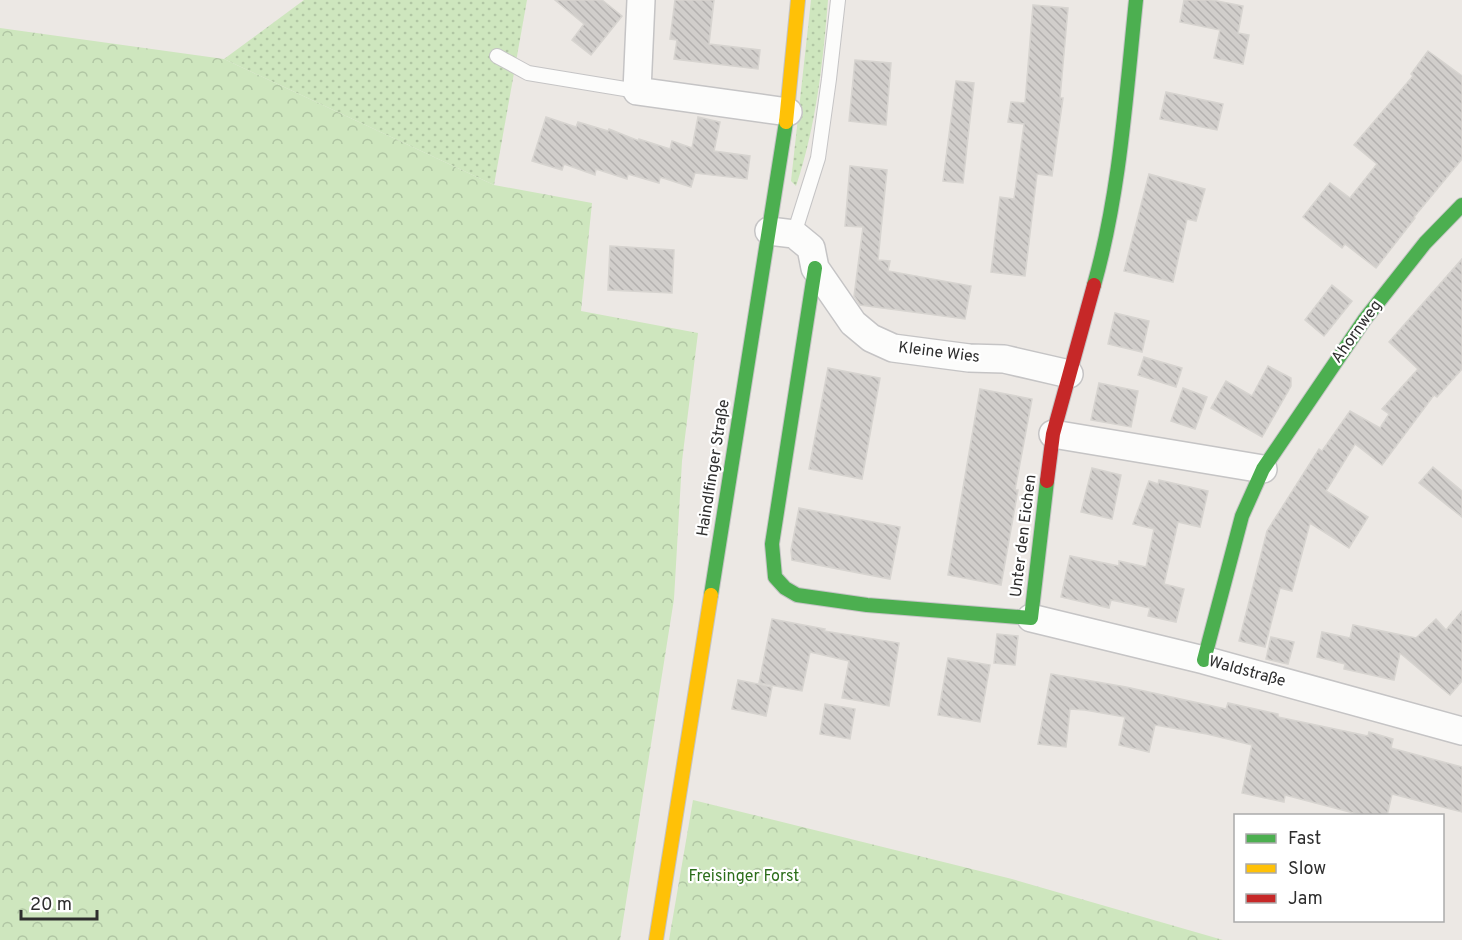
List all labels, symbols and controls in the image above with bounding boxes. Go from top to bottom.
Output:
street label: Ahornweg [1327,297,1387,367]
street label: Kleine Wies [897,338,981,368]
street label: Haindlfinger Straße [693,398,735,538]
street label: Unter den Eichen [1007,473,1041,599]
street label: Waldstraße [1206,652,1288,692]
legend [1234,814,1444,922]
text: Fast [1288,828,1321,851]
text: Slow [1288,858,1326,881]
park label: Freisinger Forst [689,867,799,887]
scale bar [21,883,98,921]
text: Jam [1288,888,1323,911]
text: 20 m [30,894,72,917]

